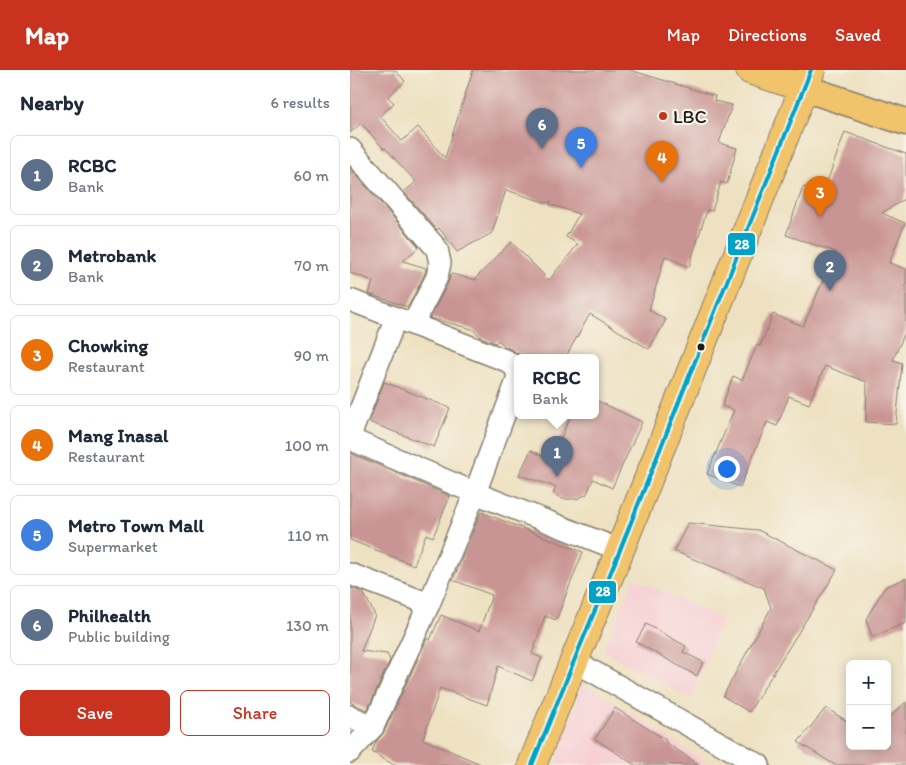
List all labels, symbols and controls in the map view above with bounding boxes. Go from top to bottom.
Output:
text: Map [25,21,69,50]
text: Map [667,24,700,46]
text: Directions [728,24,807,46]
text: Saved [835,24,881,46]
text: Nearby [20,90,84,115]
text: 6 results [270,93,330,112]
place label: LBC [673,105,707,128]
pin: 6 [526,108,558,149]
marker: LBC [657,110,669,122]
pin: 5 [565,127,597,168]
pin: 4 [646,141,678,182]
text: RCBC [68,154,116,177]
text: 1 [33,166,41,185]
text: 60 m [294,166,329,185]
pin: 3 [804,176,836,217]
text: Bank [68,177,104,196]
line badge: 28 [727,232,756,256]
text: 28 [734,236,750,253]
text: Metrobank [68,244,156,267]
pin: 2 [814,250,846,291]
text: 2 [33,256,41,275]
text: 70 m [294,256,329,275]
text: Bank [68,267,104,286]
text: Chowking [68,334,148,357]
unlabelled marker [696,342,706,352]
text: 3 [33,346,41,365]
text: 90 m [294,346,329,365]
popup [514,354,599,419]
text: Restaurant [68,357,145,376]
text: RCBC [532,366,581,389]
text: Bank [532,389,568,408]
text: Mang Inasal [68,424,168,447]
text: 4 [32,436,42,455]
text: 100 m [285,436,329,455]
pin: 1 [541,436,573,477]
text: Restaurant [68,447,145,466]
your location [714,456,740,482]
text: Metro Town Mall [68,514,204,537]
text: 5 [33,526,41,545]
text: 110 m [287,526,329,545]
text: Supermarket [68,537,158,556]
line badge: 28 [588,580,617,604]
text: 28 [595,583,611,600]
text: Philhealth [68,604,151,627]
text: 6 [33,616,41,635]
text: 130 m [286,616,329,635]
text: Public building [68,627,170,646]
map controls [846,660,891,750]
button: + [846,660,891,705]
button: Save [20,690,170,736]
button: Share [180,690,330,736]
button: − [846,705,891,750]

